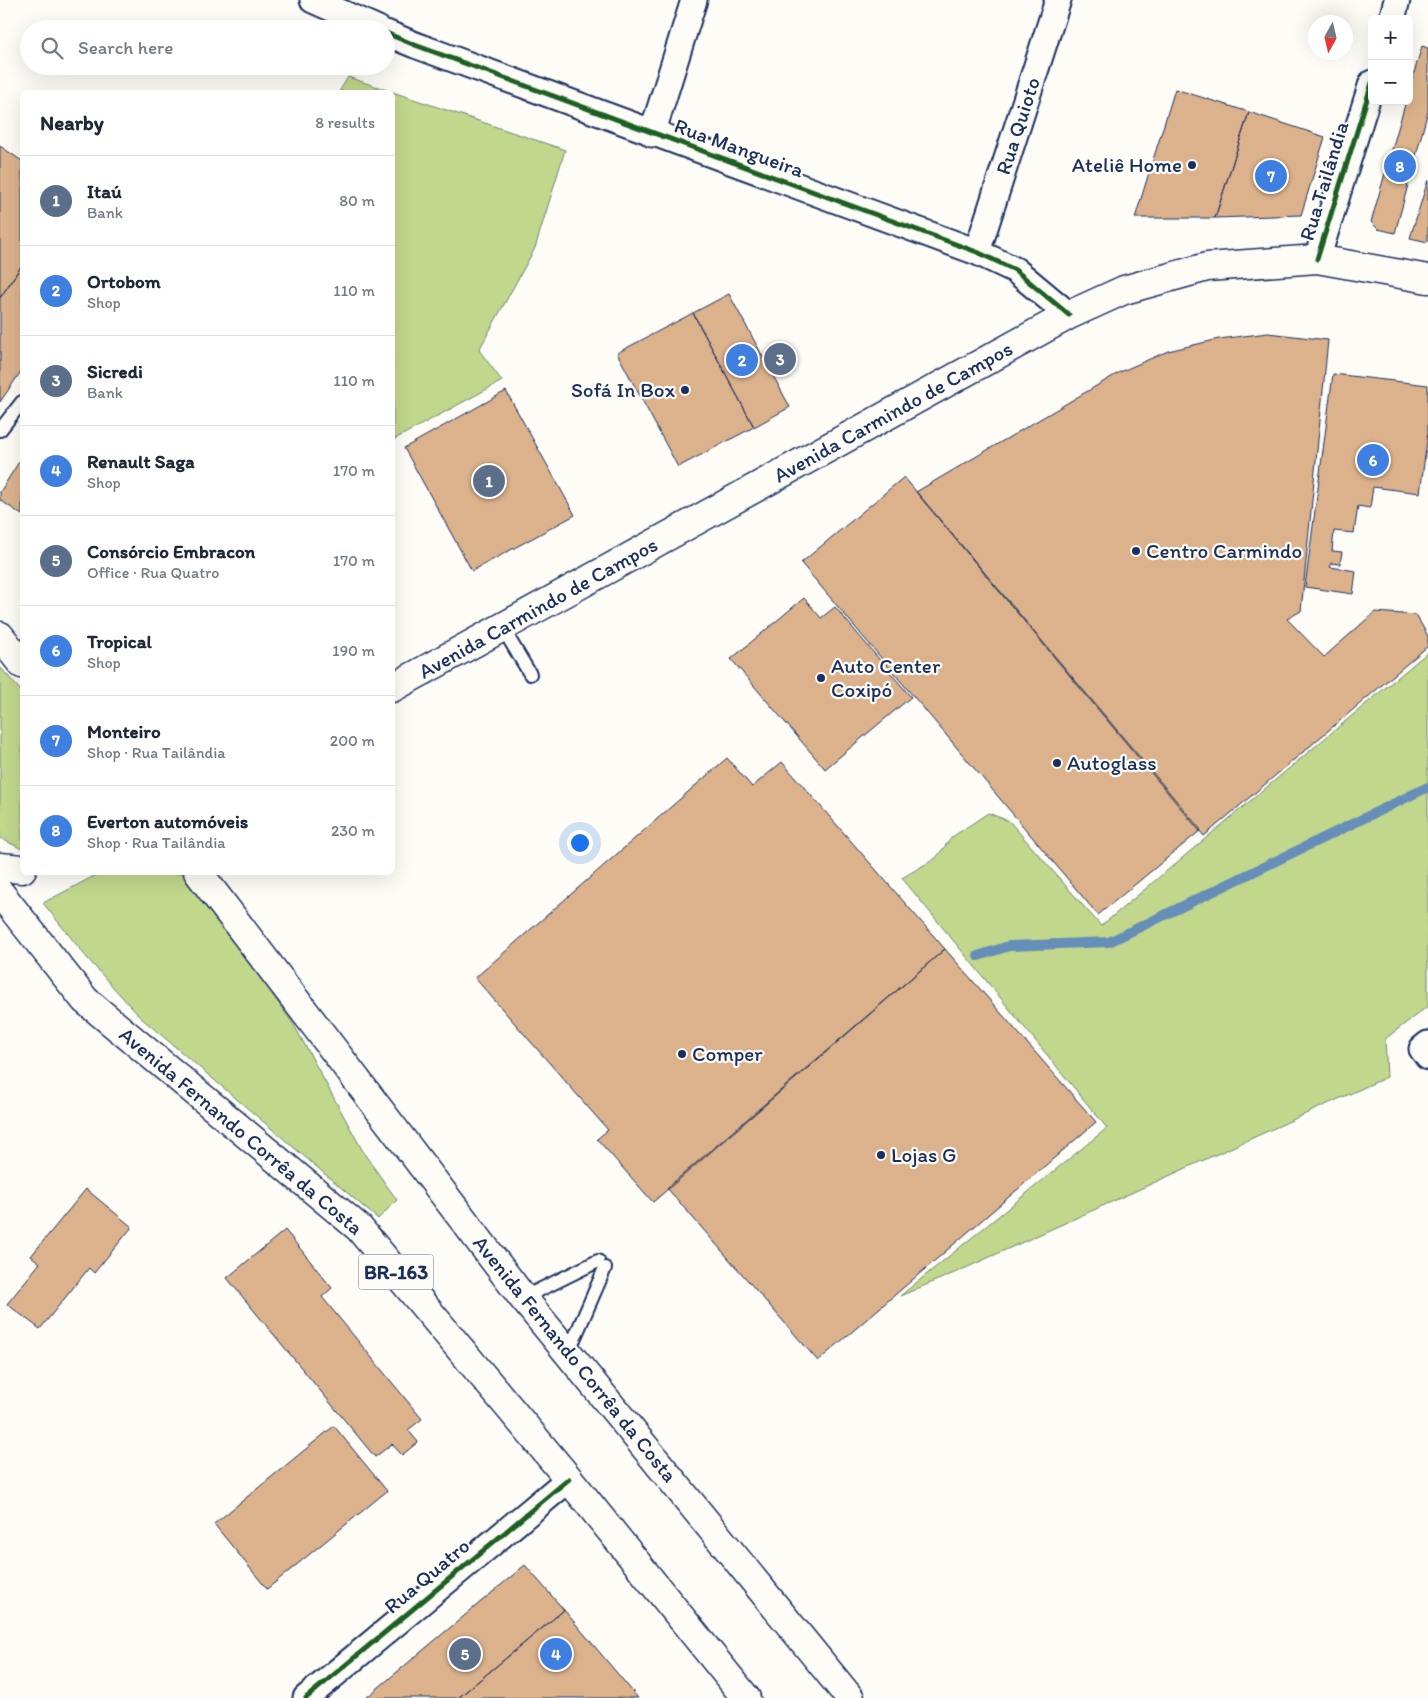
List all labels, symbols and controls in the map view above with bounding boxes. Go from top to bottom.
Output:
north arrow [1308,15,1353,60]
map controls [1368,15,1413,105]
button: + [1368,15,1413,60]
search box [20,20,395,75]
icon: search [38,34,66,62]
text: Search here [78,36,173,59]
button: − [1368,60,1413,105]
street label: Rua Quioto [990,74,1045,178]
text: Nearby [40,110,104,135]
text: 8 results [315,113,375,132]
street label: Rua Mangueira [671,113,807,183]
street label: Rua Tailândia [1294,118,1354,243]
pin: 8 [1384,147,1416,185]
place label: Ateliê Home [1072,152,1182,177]
pin: 7 [1255,157,1287,195]
marker: Ateliê Home [1186,159,1198,171]
text: Itaú [87,180,122,203]
text: 1 [52,191,60,210]
text: 80 m [339,191,375,210]
text: Bank [87,203,123,222]
text: Ortobom [87,270,161,293]
text: 2 [52,281,60,300]
text: 110 m [333,281,375,300]
text: Shop [87,293,121,312]
street label: Avenida Carmindo de Campos [769,335,1016,488]
pin: 3 [764,340,796,378]
pin: 2 [726,341,758,379]
text: Sicredi [87,360,143,383]
text: 3 [52,371,60,390]
text: 110 m [333,371,375,390]
place label: Sofá In Box [571,377,676,402]
text: Bank [87,383,123,402]
marker: Sofá In Box [679,384,691,396]
pin: 6 [1357,441,1389,479]
text: Renault Saga [87,450,195,473]
text: 4 [51,461,61,480]
text: 170 m [333,461,375,480]
pin: 1 [473,462,505,500]
text: Shop [87,473,121,492]
street label: Avenida Carmindo de Campos [414,531,661,684]
place label: Centro Carmindo [1146,538,1302,563]
text: Consórcio Embracon [87,540,255,563]
marker: Centro Carmindo [1130,545,1142,557]
text: 5 [52,551,60,570]
text: 170 m [333,551,375,570]
text: Office · Rua Quatro [87,563,219,582]
text: Tropical [87,630,152,653]
text: 6 [52,641,60,660]
text: 190 m [332,641,375,660]
text: Shop [87,653,121,672]
place label: Auto Center Coxipó [831,653,941,702]
marker: Auto Center Coxipó [815,672,827,684]
text: Monteiro [87,720,161,743]
text: 7 [52,731,60,750]
text: 200 m [330,731,375,750]
text: Shop · Rua Tailândia [87,743,226,762]
place label: Autoglass [1067,750,1157,775]
marker: Autoglass [1051,757,1063,769]
text: Everton automóveis [87,810,248,833]
text: 8 [52,821,60,840]
text: 230 m [331,821,375,840]
your location [567,830,593,856]
text: Shop · Rua Tailândia [87,833,226,852]
street label: Avenida Fernando Corrêa da Costa [115,1021,368,1240]
place label: Comper [692,1041,763,1066]
marker: Comper [676,1048,688,1060]
place label: Lojas G [891,1142,956,1167]
marker: Lojas G [875,1149,887,1161]
street label: Avenida Fernando Corrêa da Costa [468,1230,683,1487]
road number: BR-163 [358,1254,434,1290]
street label: Rua Quatro [379,1533,474,1618]
pin: 5 [449,1635,481,1673]
pin: 4 [540,1635,572,1673]

